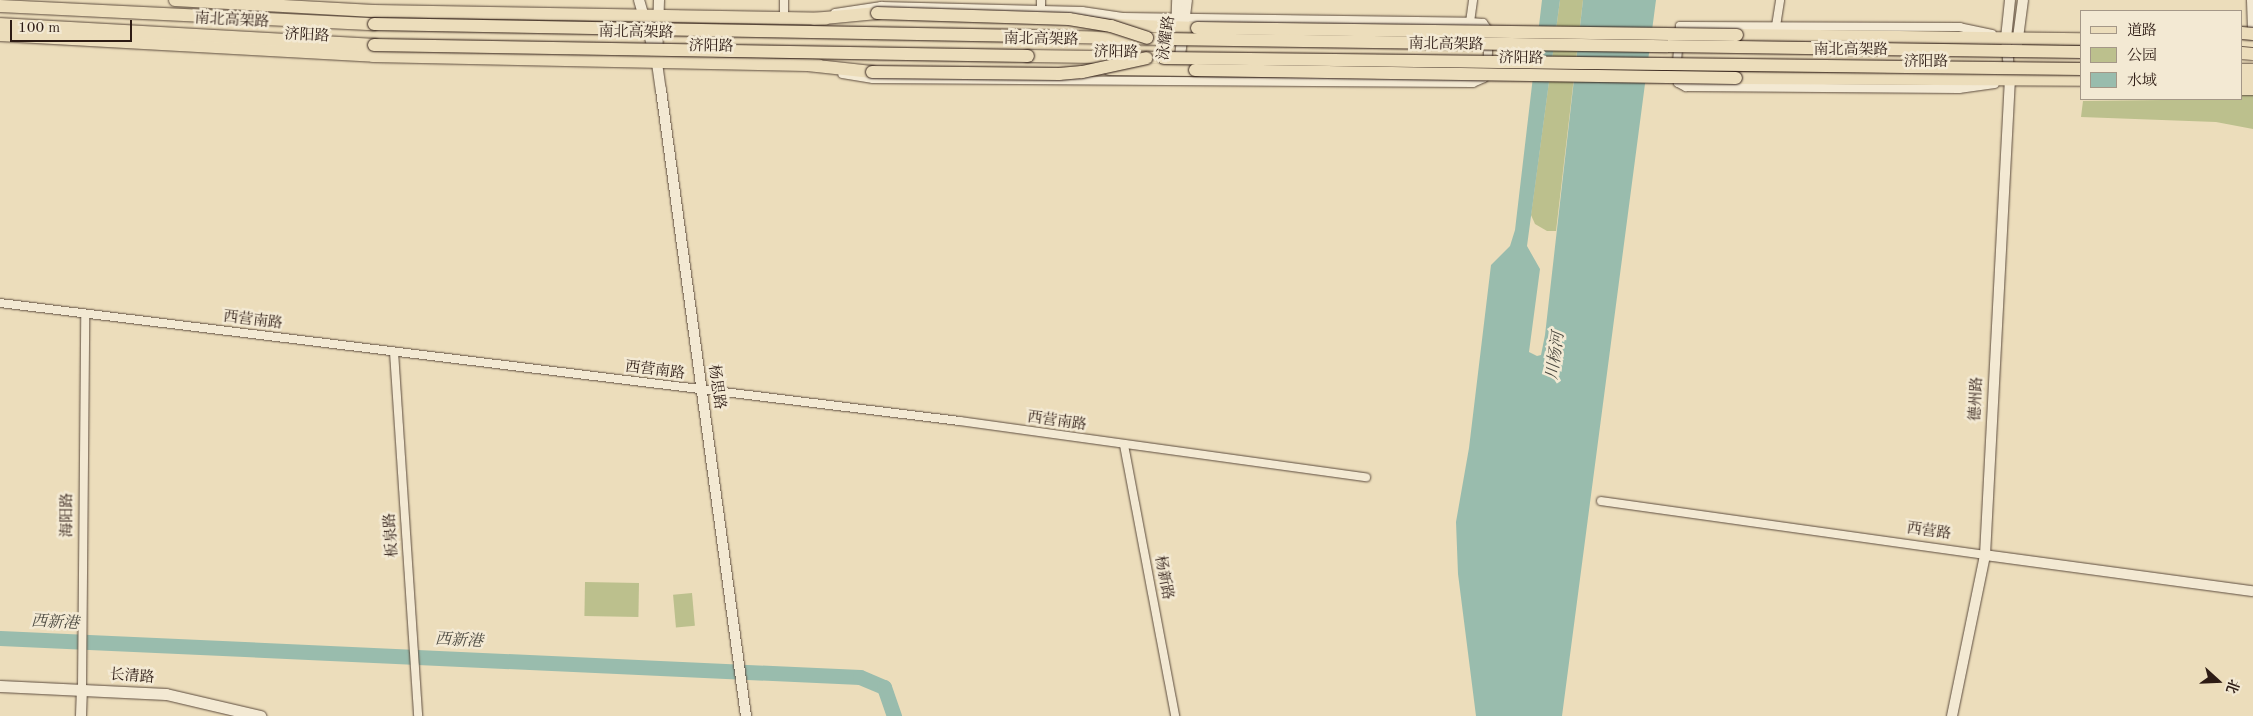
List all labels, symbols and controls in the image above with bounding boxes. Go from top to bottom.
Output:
scale bar [12,10,135,42]
street label: 南北高架路 [194,10,270,32]
legend [2080,10,2243,100]
street label: 泳耀路 [1155,14,1179,62]
text: 100 m [18,21,60,36]
street label: 南北高架路 [598,23,674,43]
text: 道路 [2127,24,2157,39]
street label: 济阳路 [284,26,330,46]
street label: 南北高架路 [1003,30,1079,50]
street label: 南北高架路 [1408,35,1484,55]
street label: 济阳路 [688,38,734,56]
street label: 南北高架路 [1814,42,1888,60]
street label: 济阳路 [1093,44,1139,62]
text: 公园 [2127,49,2157,64]
street label: 济阳路 [1498,50,1544,68]
street label: 济阳路 [1904,54,1948,72]
text: 水域 [2127,74,2157,89]
street label: 西营南路 [222,308,284,334]
water label: 川杨河 [1543,331,1569,381]
street label: 西营南路 [624,358,686,384]
street label: 杨思路 [704,363,728,411]
street label: 德州路 [1967,376,1987,422]
street label: 西营南路 [1026,409,1088,435]
street label: 海阳路 [59,493,77,537]
street label: 板泉路 [381,512,403,558]
street label: 西营路 [1905,520,1953,544]
street label: 杨新路 [1150,554,1176,602]
water label: 西新港 [31,612,79,634]
water label: 西新港 [435,630,483,652]
north arrow [2193,656,2243,706]
street label: 长清路 [109,666,155,688]
text: 北 [2223,677,2241,695]

